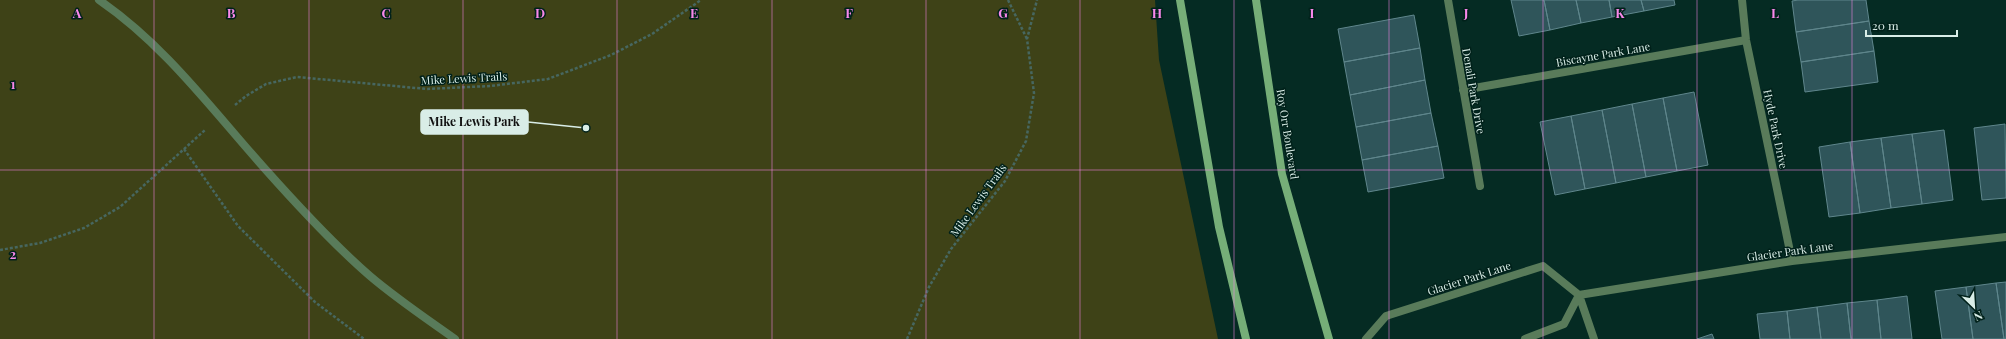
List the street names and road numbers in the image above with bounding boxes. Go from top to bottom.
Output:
street label: Biscayne Park Lane [1555,38,1652,70]
street label: Denali Park Drive [1459,47,1489,135]
street label: Mike Lewis Trails [420,68,508,88]
street label: Roy Orr Boulevard [1273,88,1303,181]
street label: Hyde Park Drive [1760,88,1792,170]
street label: Mike Lewis Trails [947,161,1010,239]
street label: Glacier Park Lane [1746,237,1835,264]
street label: Glacier Park Lane [1425,257,1513,299]

